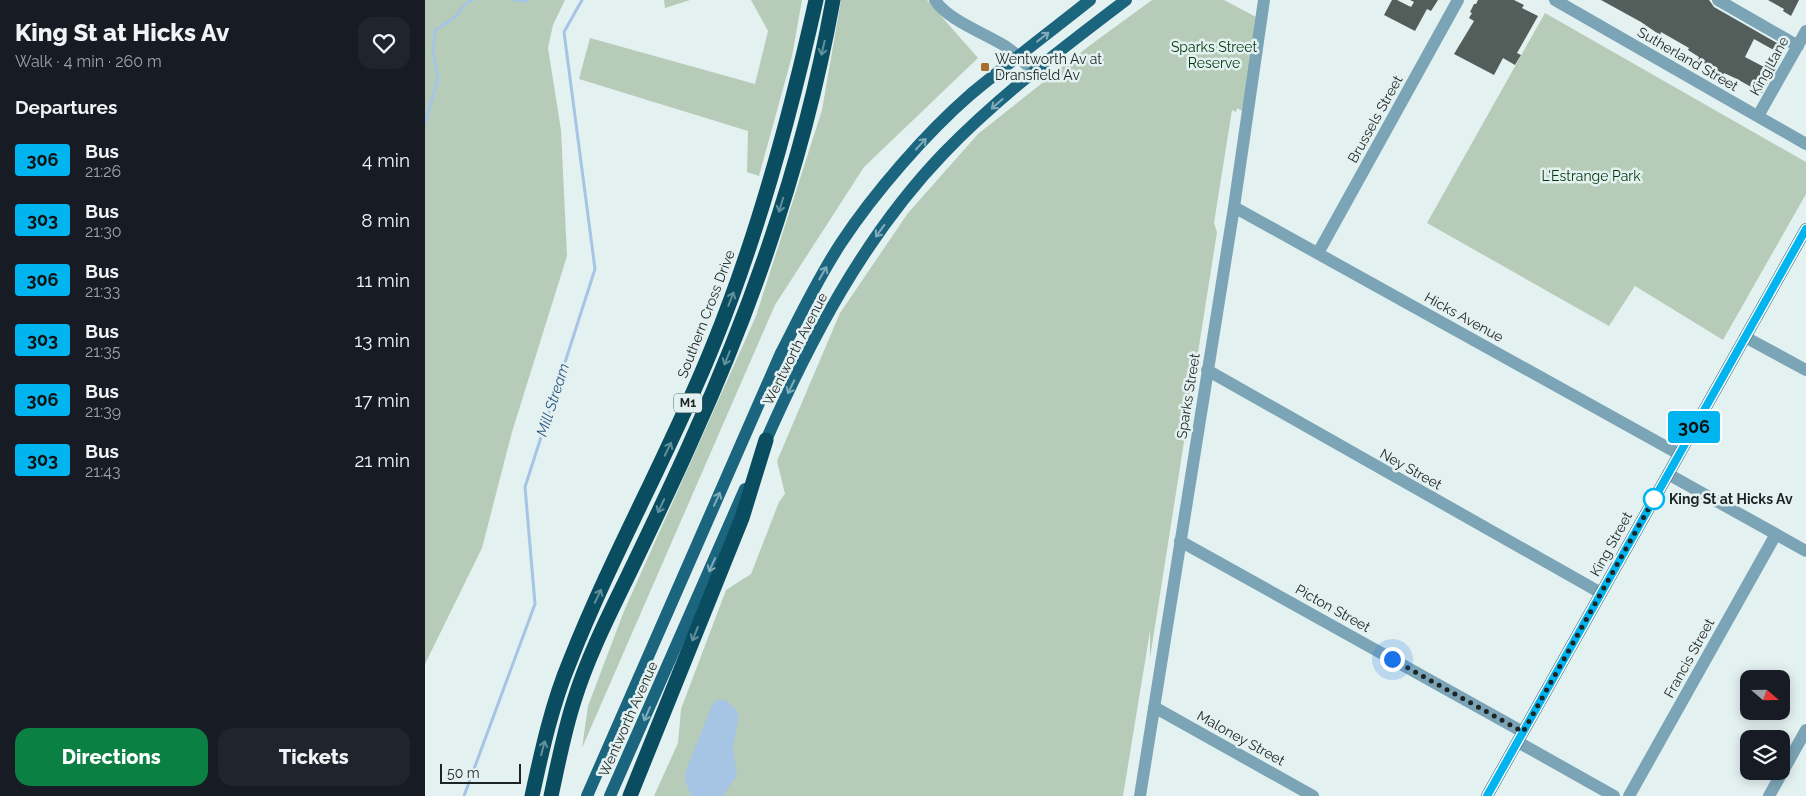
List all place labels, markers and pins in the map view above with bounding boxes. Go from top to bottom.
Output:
place label: Wentworth Av at Dransfield Av [995,51,1102,83]
marker: Wentworth Av at Dransfield Av [979,61,991,73]
marker: King St at Hicks Av [1643,488,1665,510]
place label: King St at Hicks Av [1669,491,1793,507]

